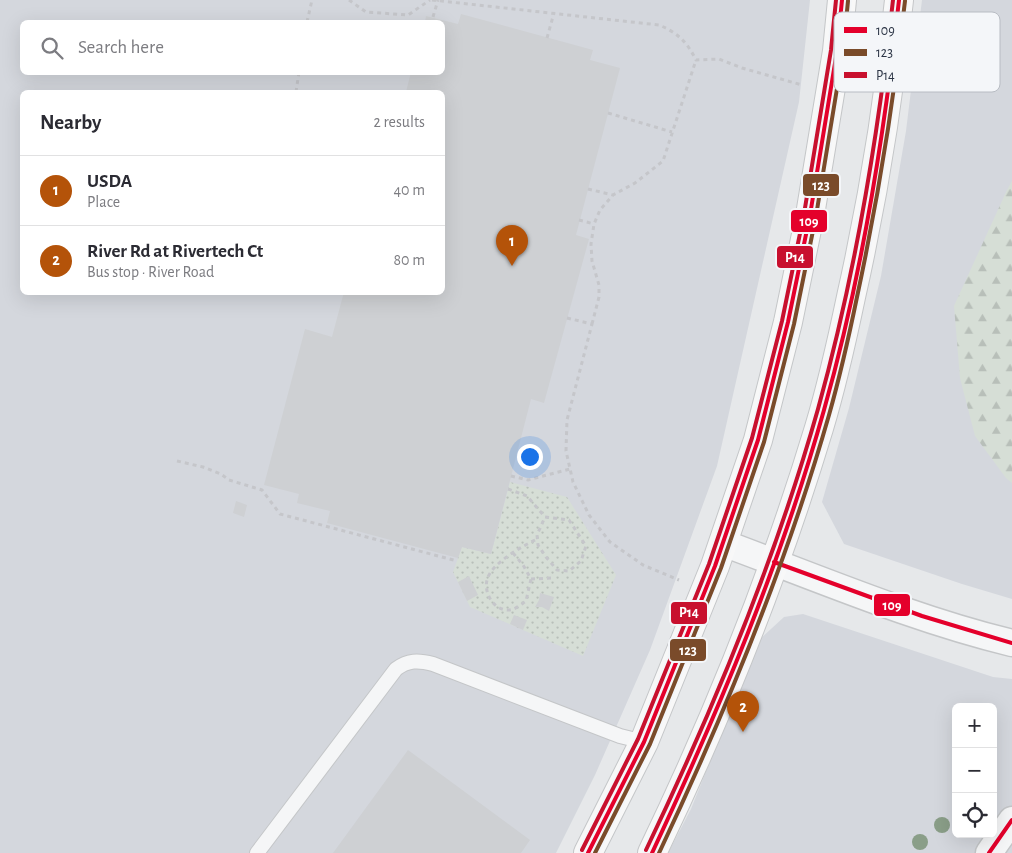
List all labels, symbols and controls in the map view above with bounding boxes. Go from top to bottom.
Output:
legend [834,12,1000,92]
search box [20,20,445,75]
text: 109 [876,24,895,38]
icon: search [38,34,66,62]
text: Search here [78,38,164,57]
text: 123 [876,46,893,60]
text: P14 [876,69,895,83]
text: Nearby [40,112,101,133]
text: 2 results [373,114,425,130]
text: USDA [87,172,132,191]
line badge: 123 [802,173,840,197]
text: 123 [812,179,830,193]
text: 1 [53,182,59,198]
text: 40 m [393,182,425,198]
text: Place [87,194,120,210]
line badge: 109 [790,209,828,233]
text: 109 [799,215,819,229]
pin: 1 [496,225,528,266]
text: River Rd at Rivertech Ct [87,242,263,261]
line badge: P14 [776,245,814,269]
text: P14 [785,251,805,265]
text: 2 [52,252,60,268]
text: 80 m [394,252,425,268]
text: Bus stop · River Road [87,264,214,280]
your location [517,444,543,470]
line badge: 109 [873,593,911,617]
text: 109 [882,599,902,613]
line badge: P14 [670,601,708,625]
text: P14 [679,606,699,620]
line badge: 123 [669,638,707,662]
text: 123 [679,644,697,658]
pin: 2 [727,691,759,732]
map controls [952,703,997,838]
button: + [952,703,997,748]
button: − [952,748,997,793]
button: locate [952,793,997,838]

